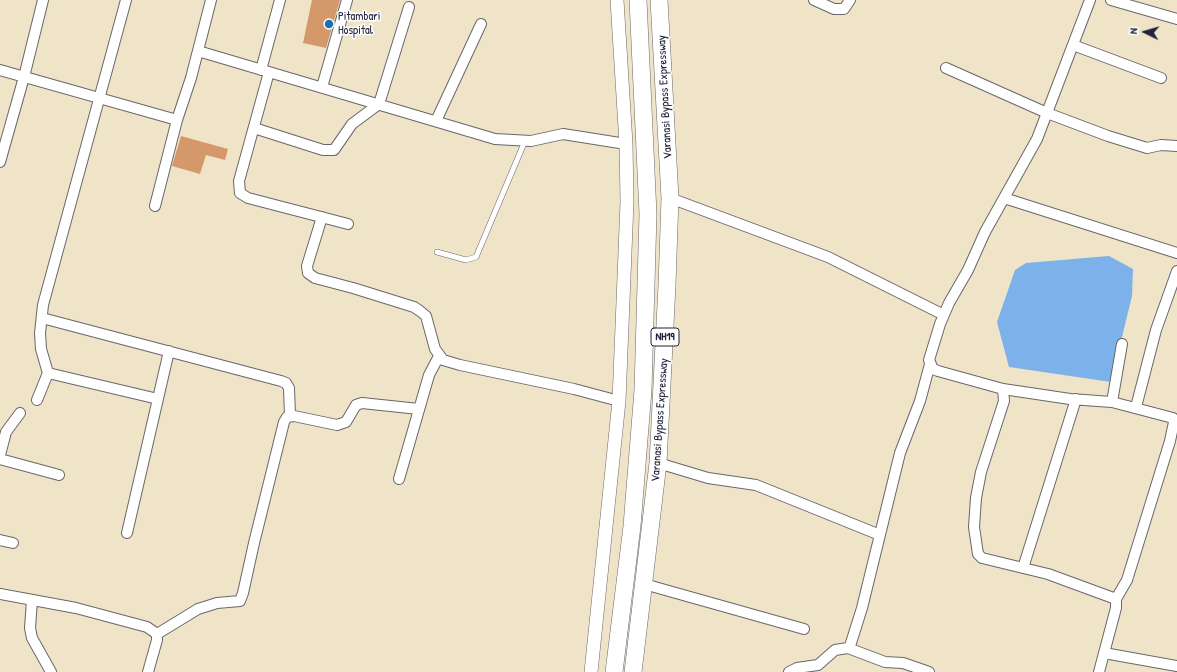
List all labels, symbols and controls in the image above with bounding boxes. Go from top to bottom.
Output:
place label: Pitambari Hospital [338,10,380,38]
north arrow [1125,12,1165,52]
marker: Pitambari Hospital [323,18,335,30]
text: N [1126,27,1140,34]
street label: Varanasi Bypass Expressway [655,35,675,159]
road number: NH19 [651,328,679,346]
street label: Varanasi Bypass Expressway [649,358,671,482]

